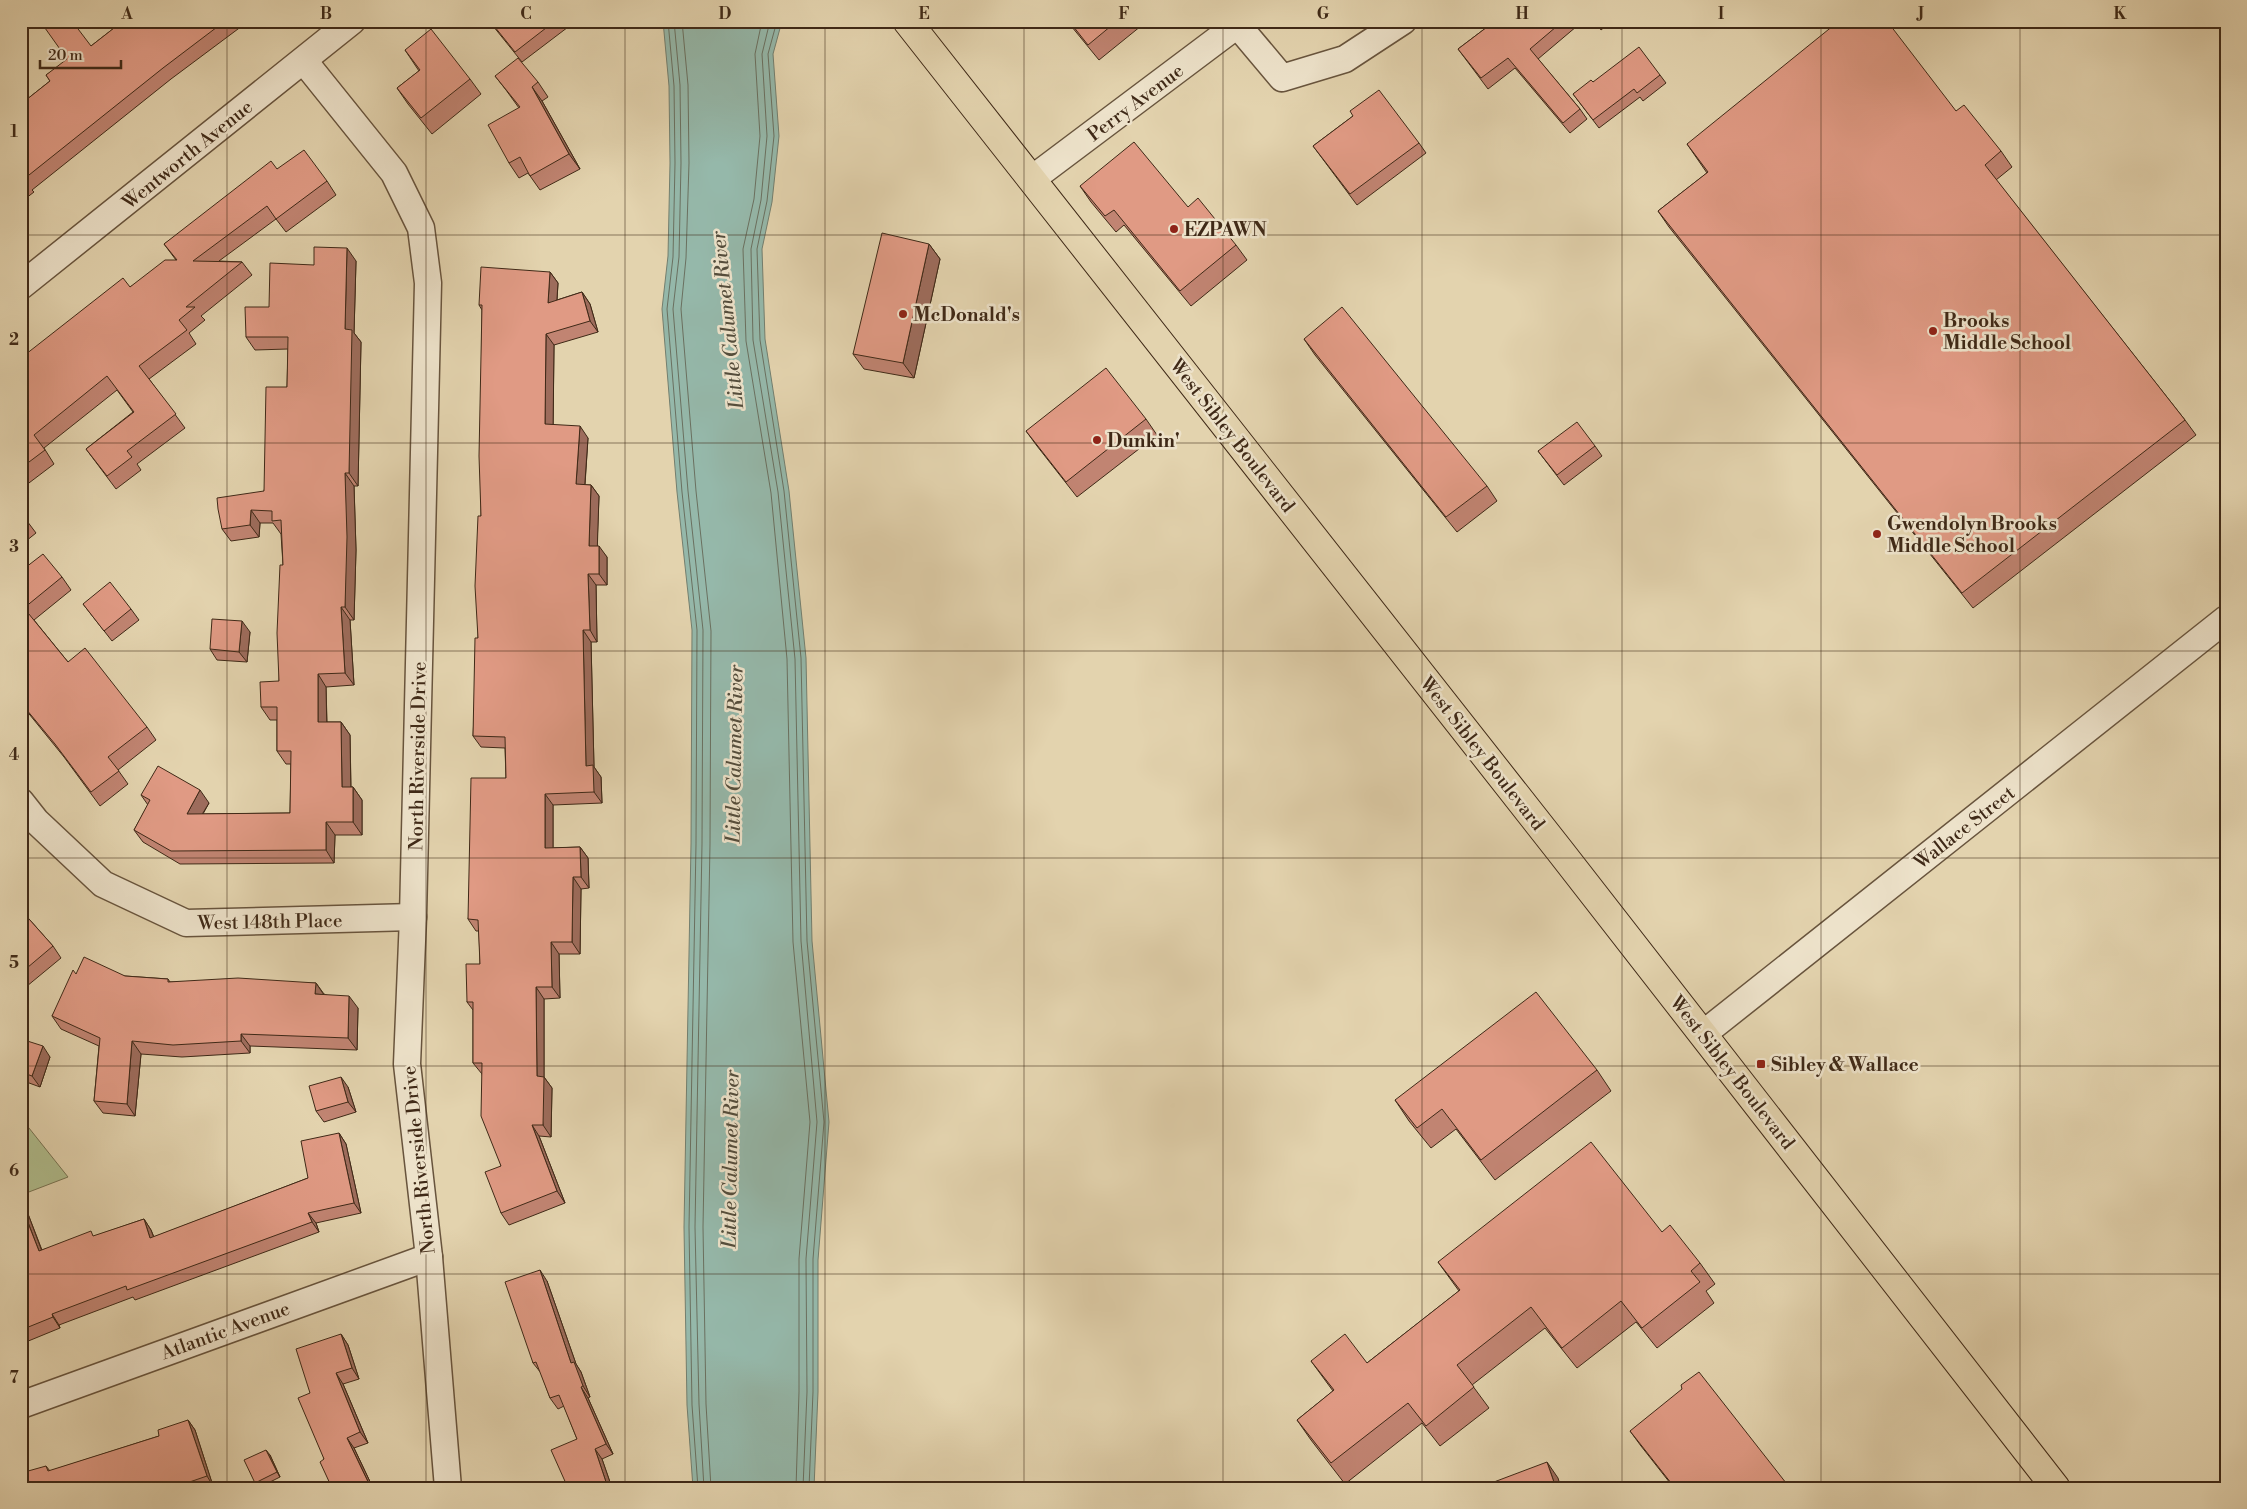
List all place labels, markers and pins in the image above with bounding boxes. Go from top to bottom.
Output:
place label: EZPAWN [1184,218,1267,242]
marker: EZPAWN [1168,223,1180,235]
place label: McDonald's [913,303,1020,327]
marker: McDonald's [897,308,909,320]
place label: Brooks Middle School [1943,309,2071,355]
marker: Brooks Middle School [1927,325,1939,337]
place label: Dunkin' [1107,429,1180,453]
marker: Dunkin' [1091,434,1103,446]
place label: Gwendolyn Brooks Middle School [1887,512,2057,558]
marker: Gwendolyn Brooks Middle School [1871,528,1883,540]
place label: Sibley & Wallace [1771,1053,1919,1077]
marker: Sibley & Wallace [1755,1058,1767,1070]

